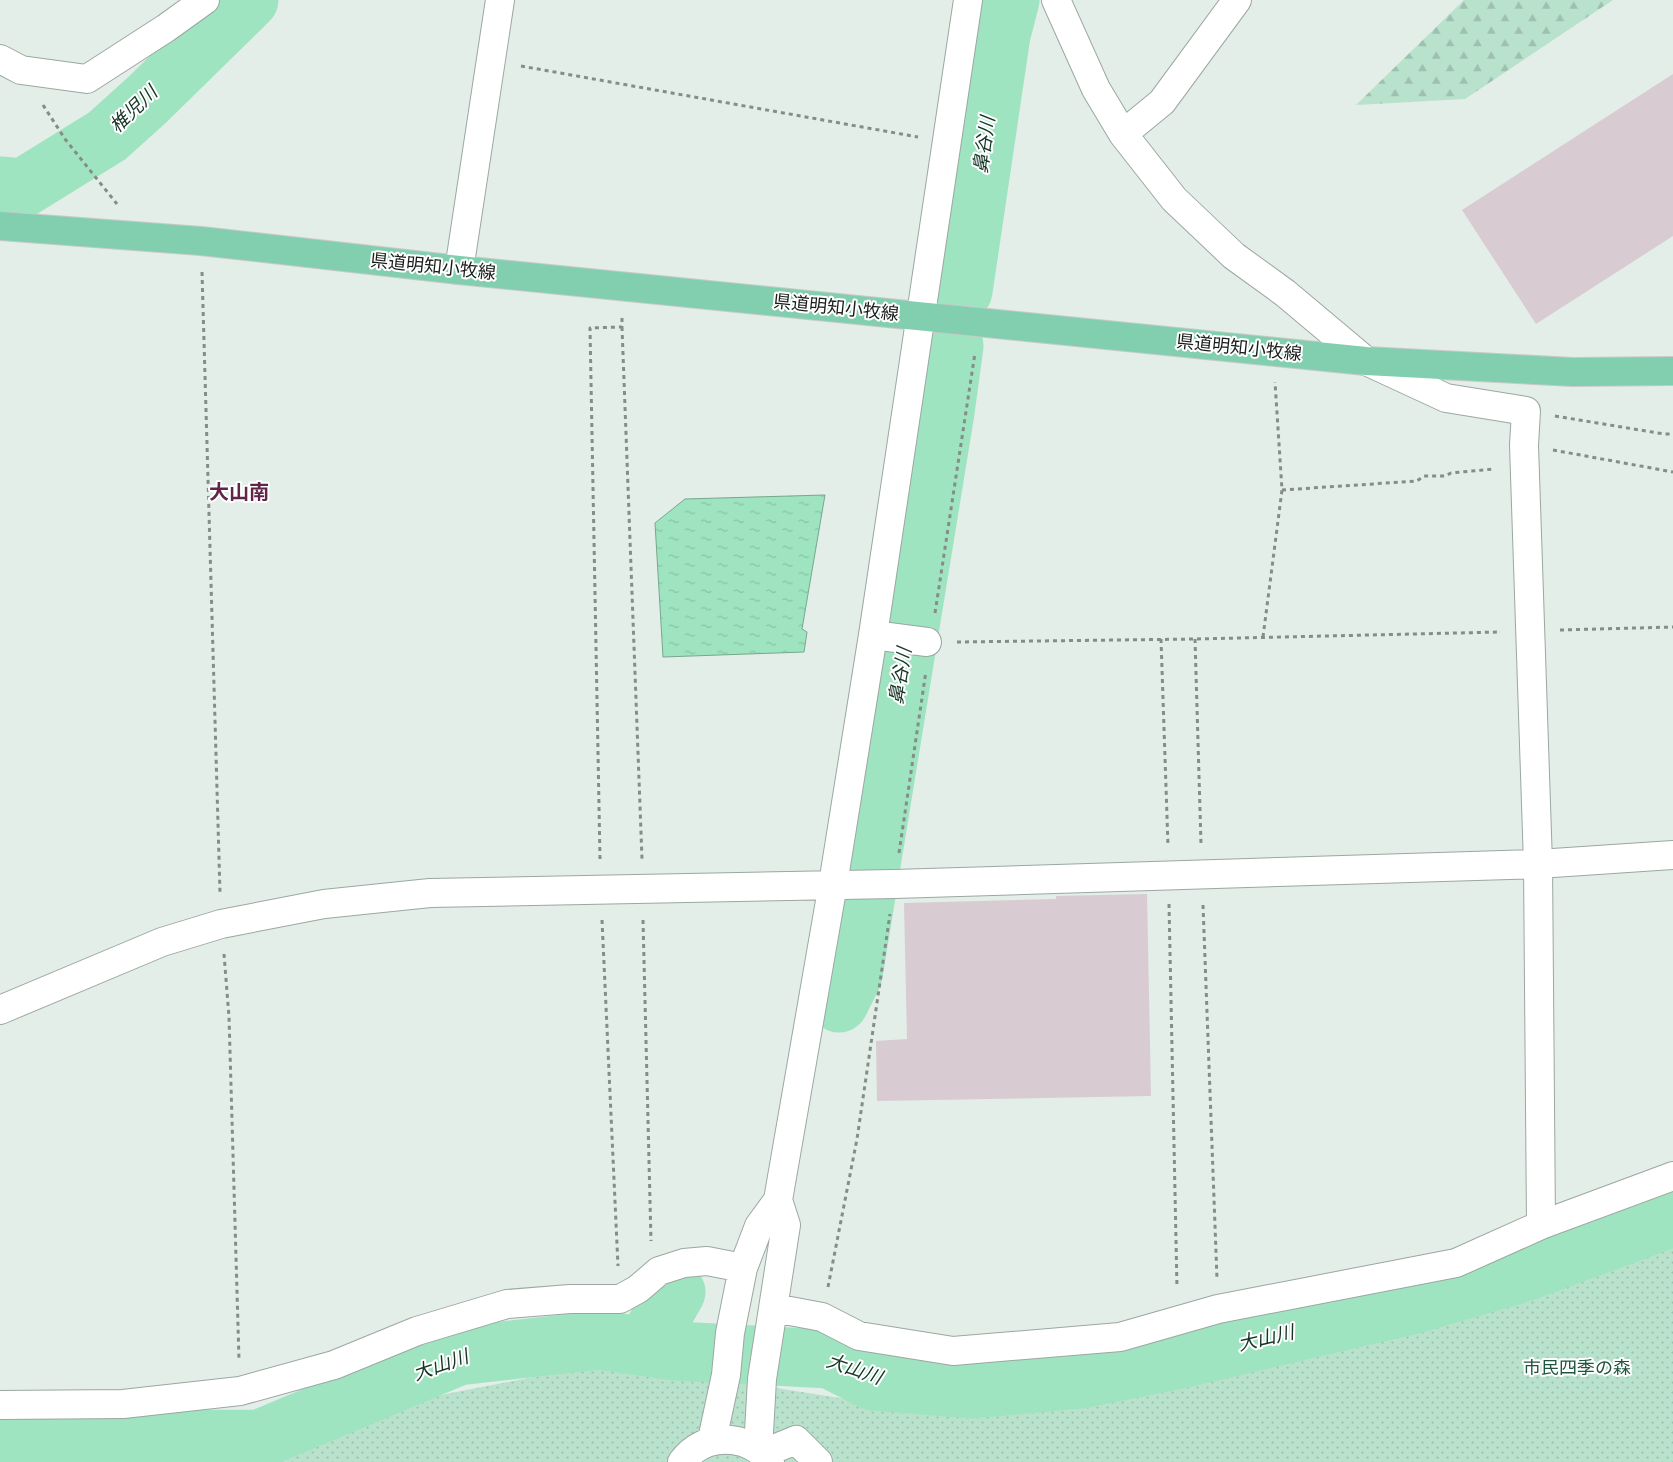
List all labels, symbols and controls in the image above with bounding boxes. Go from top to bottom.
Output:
water label: 椎児川 [104,79,165,140]
water label: 鼻谷川 [968,113,1003,175]
street label: 県道明知小牧線 [369,248,497,286]
street label: 県道明知小牧線 [772,289,900,327]
street label: 県道明知小牧線 [1175,329,1303,367]
district label: 大山南 [209,479,269,507]
water label: 鼻谷川 [883,644,919,706]
water label: 大山川 [1235,1319,1299,1359]
water label: 大山川 [410,1343,474,1388]
water label: 大山川 [823,1348,887,1393]
park label: 市民四季の森 [1523,1356,1631,1381]

